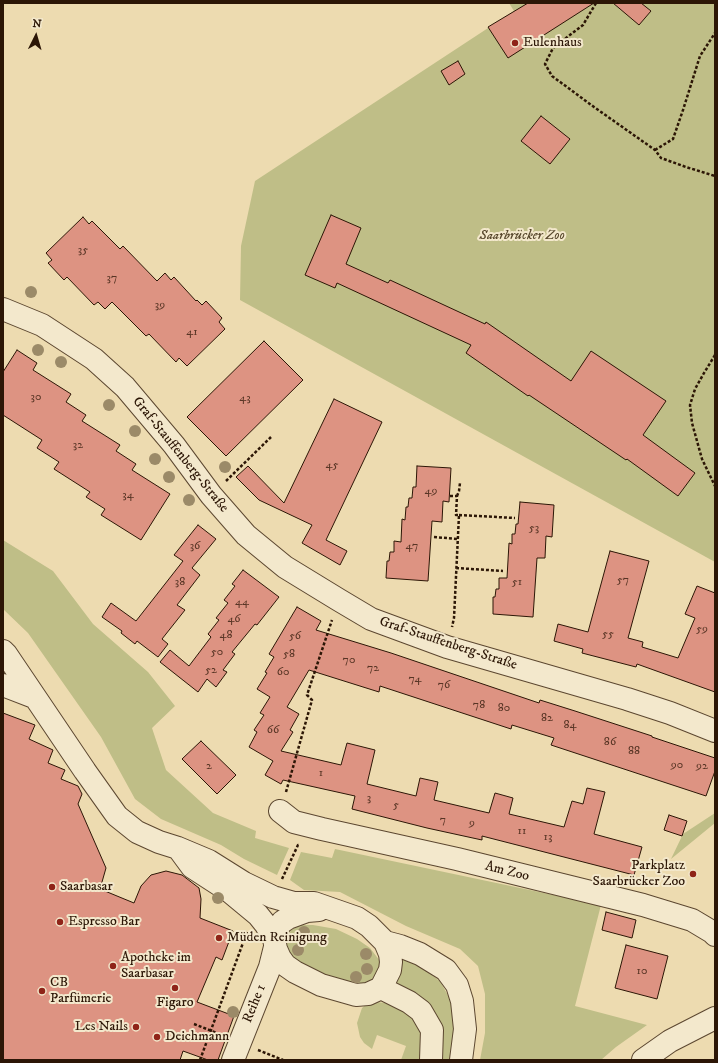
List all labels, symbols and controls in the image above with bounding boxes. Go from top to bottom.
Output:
north arrow [16,16,56,56]
text: N [32,17,42,31]
place label: Eulenhaus [523,35,582,51]
marker: Eulenhaus [510,38,520,48]
park label: Saarbrücker Zoo [479,228,565,244]
house number: 35 [78,244,88,258]
house number: 37 [107,272,117,286]
house number: 39 [155,299,165,313]
house number: 41 [186,326,198,340]
house number: 30 [31,391,41,405]
house number: 43 [239,392,251,406]
street label: Graf-Stauffenberg-Straße [128,394,232,516]
house number: 32 [73,439,83,453]
house number: 45 [326,459,338,473]
house number: 49 [425,485,437,499]
house number: 34 [122,489,134,503]
house number: 53 [529,522,539,536]
house number: 36 [190,540,200,554]
house number: 47 [406,540,418,554]
house number: 57 [617,574,629,588]
house number: 38 [175,576,185,590]
house number: 51 [512,576,522,590]
house number: 44 [235,596,249,610]
house number: 46 [227,613,241,627]
street label: Graf-Stauffenberg-Straße [377,614,519,674]
house number: 59 [696,623,708,637]
house number: 55 [602,628,614,642]
house number: 48 [220,629,232,643]
house number: 56 [289,630,301,644]
house number: 50 [211,646,223,660]
house number: 58 [283,648,295,662]
house number: 70 [343,654,355,668]
house number: 72 [367,662,379,676]
house number: 52 [205,664,217,678]
house number: 60 [277,666,289,680]
house number: 74 [408,673,422,687]
house number: 76 [438,679,450,693]
house number: 78 [473,699,485,713]
house number: 80 [498,702,510,716]
house number: 82 [541,712,553,726]
house number: 84 [564,719,576,733]
house number: 66 [267,724,279,738]
house number: 86 [604,736,616,750]
house number: 88 [628,745,640,759]
house number: 90 [671,759,683,773]
house number: 2 [206,760,212,774]
house number: 92 [696,760,708,774]
house number: 1 [319,767,323,781]
house number: 3 [367,792,371,806]
house number: 5 [393,799,399,813]
house number: 7 [440,814,446,828]
house number: 9 [469,817,475,831]
house number: 11 [518,825,526,839]
house number: 13 [544,831,552,845]
street label: Am Zoo [483,858,531,886]
place label: Parkplatz Saarbrücker Zoo [593,858,685,890]
marker: Parkplatz Saarbrücker Zoo [688,869,698,879]
place label: Saarbasar [60,879,113,895]
marker: Saarbasar [47,882,57,892]
place label: Espresso Bar [68,914,140,930]
marker: Espresso Bar [55,917,65,927]
place label: Müden Reinigung [227,930,327,946]
marker: Müden Reinigung [214,933,224,943]
place label: Apotheke im Saarbasar [121,950,191,982]
marker: Apotheke im Saarbasar [108,961,118,971]
house number: 10 [637,965,647,979]
place label: CB Parfümerie [50,975,111,1008]
street label: Reihe 1 [240,982,270,1026]
marker: Figaro [170,983,180,993]
marker: CB Parfümerie [37,986,47,996]
place label: Figaro [157,995,193,1011]
place label: Les Nails [75,1019,128,1035]
marker: Les Nails [131,1022,141,1032]
place label: Deichmann [165,1029,229,1045]
marker: Deichmann [152,1032,162,1042]

